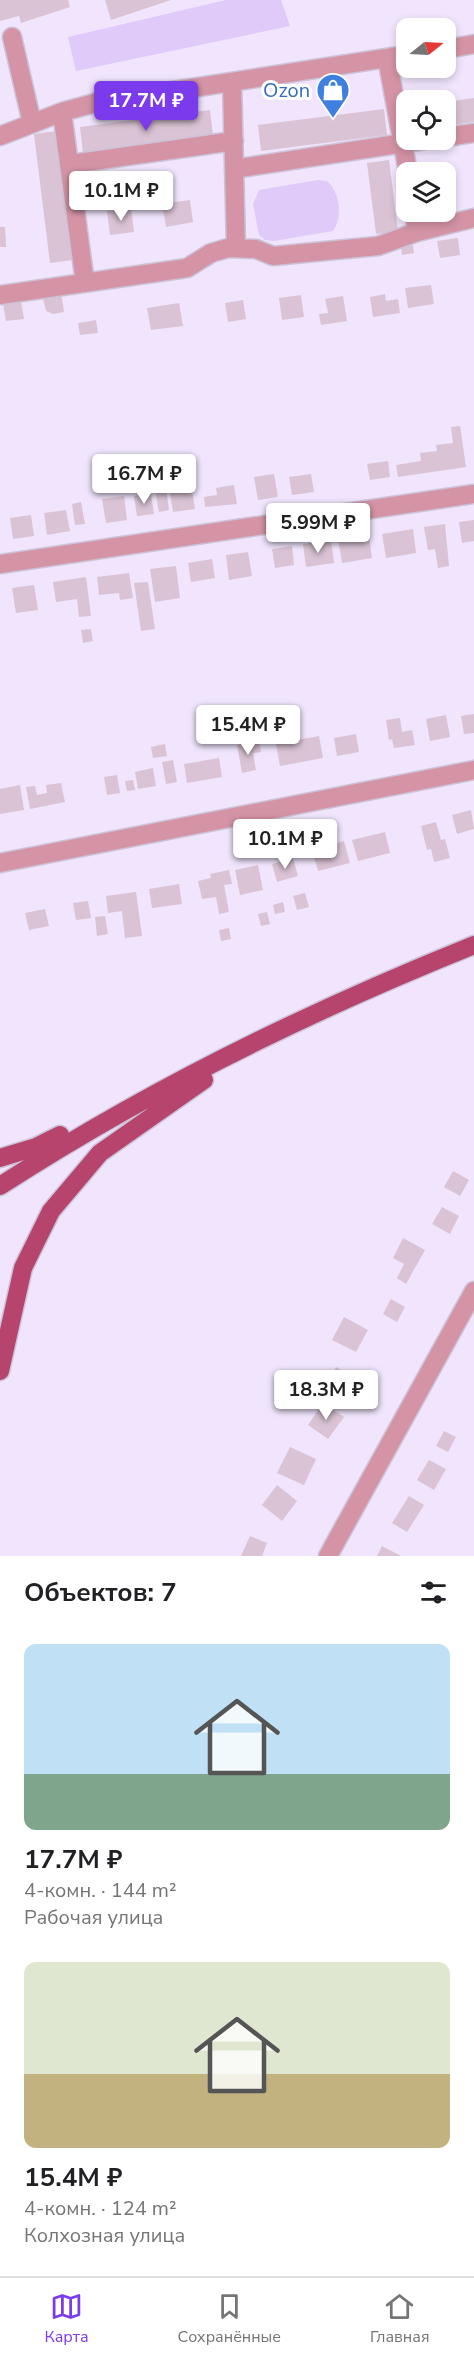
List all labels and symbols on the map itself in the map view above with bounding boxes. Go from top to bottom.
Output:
north arrow [396,18,456,78]
shop icon: Ozon [315,72,351,119]
place label: Ozon [263,77,310,104]
pin: 17.7M ₽ [91,81,201,132]
pin: 10.1M ₽ [66,171,176,222]
pin: 16.7M ₽ [89,454,199,505]
pin: 5.99M ₽ [263,503,373,554]
pin: 15.4M ₽ [193,705,303,756]
pin: 10.1M ₽ [230,819,340,870]
pin: 18.3M ₽ [271,1370,381,1421]

